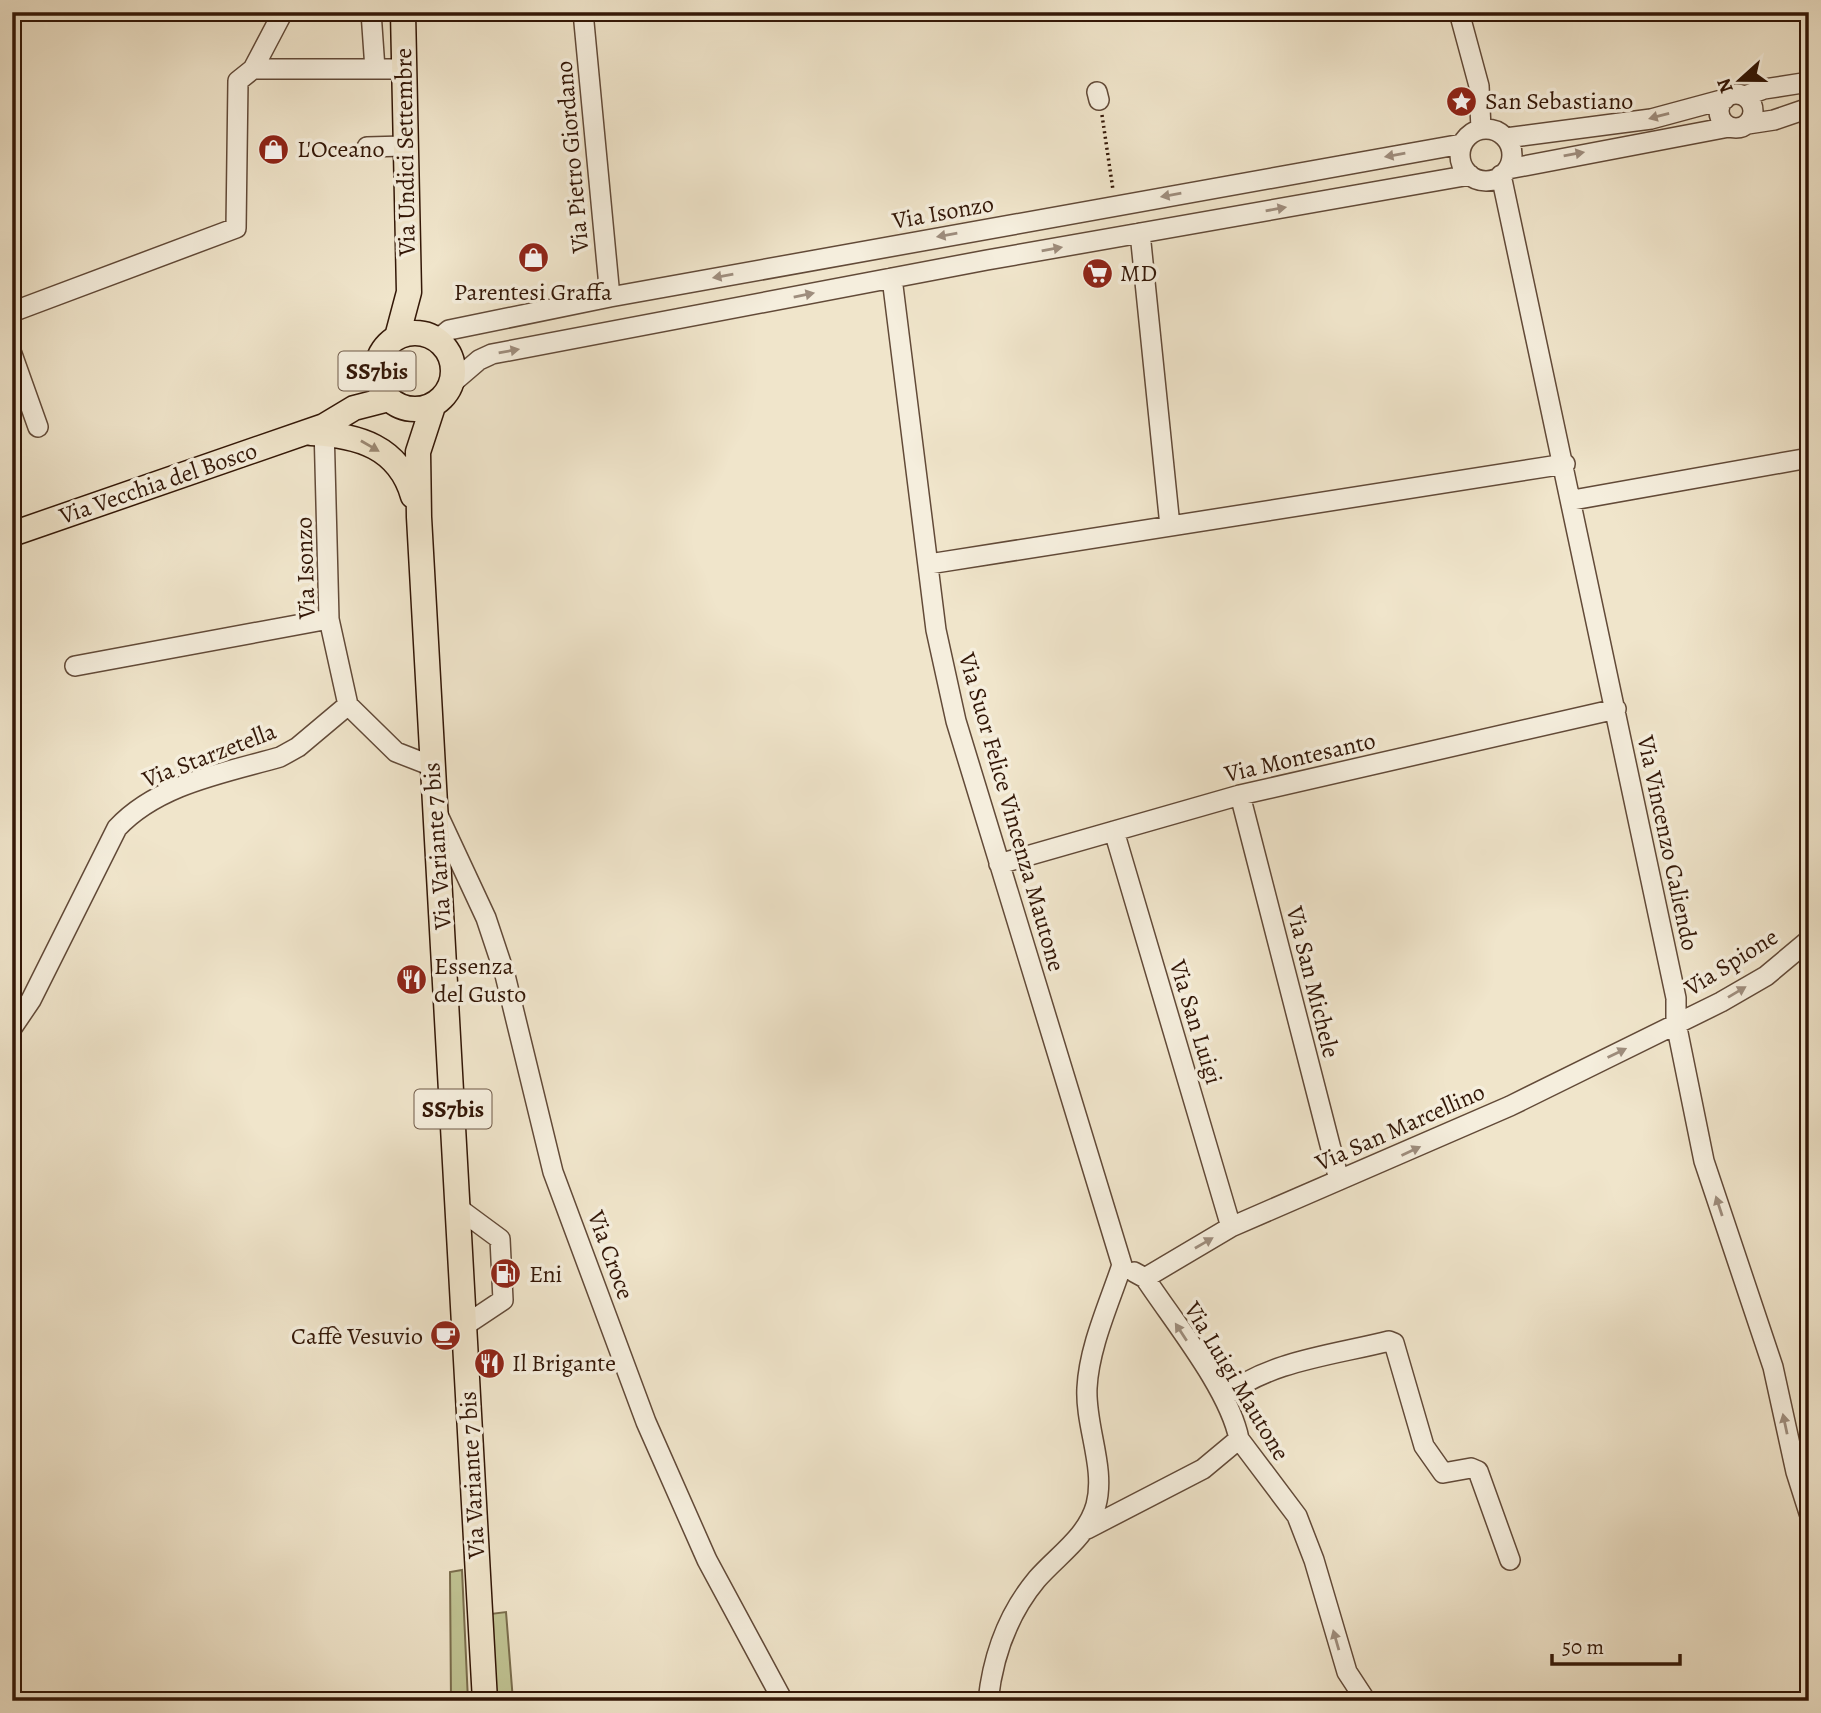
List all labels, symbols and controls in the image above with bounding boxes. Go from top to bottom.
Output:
north arrow [1706,46,1776,116]
street label: Via Undici Settembre [387,48,423,257]
street label: Via Pietro Giordano [548,60,596,255]
text: N [1710,74,1740,97]
place icon: San Sebastiano [1445,84,1479,118]
place label: San Sebastiano [1485,85,1633,117]
one-way arrow [1648,111,1670,122]
shop icon: L'Oceano [257,132,291,166]
place label: L'Oceano [297,133,385,165]
one-way arrow [1563,148,1585,159]
one-way arrow [1383,150,1405,161]
street label: Via Isonzo [889,187,996,237]
one-way arrow [1160,190,1182,201]
one-way arrow [1265,204,1287,215]
one-way arrow [936,230,958,241]
shop icon: Parentesi Graffa [516,241,550,275]
one-way arrow [1041,243,1063,254]
supermarket icon: MD [1080,256,1114,290]
place label: MD [1120,257,1157,289]
one-way arrow [712,271,734,282]
place label: Parentesi Graffa [454,276,613,308]
one-way arrow [793,290,815,301]
one-way arrow [498,345,520,356]
road number: SS7bis [338,352,416,390]
street label: Via Vecchia del Bosco [54,434,261,532]
one-way arrow [361,439,380,452]
street label: Via Isonzo [287,516,323,621]
street label: Via Suor Felice Vincenza Mautone [951,648,1073,975]
street label: Via Starzetella [137,715,281,796]
street label: Via Montesanto [1220,724,1379,790]
street label: Via Vincenzo Caliendo [1629,732,1706,953]
street label: Via Variante 7 bis [415,761,459,932]
street label: Via San Michele [1278,902,1347,1061]
street label: Via Spione [1677,921,1784,1004]
place label: Essenza del Gusto [434,950,526,1010]
street label: Via San Luigi [1162,955,1230,1088]
restaurant icon: Essenza del Gusto [394,963,428,997]
one-way arrow [1728,986,1747,999]
one-way arrow [1607,1047,1627,1058]
street label: Via San Marcellino [1309,1075,1490,1179]
road number: SS7bis [414,1090,491,1128]
one-way arrow [1401,1145,1422,1156]
one-way arrow [1713,1196,1724,1217]
street label: Via Croce [580,1205,642,1304]
one-way arrow [1194,1238,1214,1250]
fuel station icon: Eni [489,1257,523,1291]
place label: Eni [529,1258,562,1290]
street label: Via Luigi Mautone [1176,1295,1297,1466]
cafe icon: Caffè Vesuvio [429,1319,463,1353]
place label: Caffè Vesuvio [291,1320,423,1352]
one-way arrow [1174,1322,1187,1342]
restaurant icon: Il Brigante [472,1346,506,1380]
place label: Il Brigante [512,1347,616,1379]
street label: Via Variante 7 bis [452,1391,492,1560]
one-way arrow [1780,1413,1791,1435]
scale bar [1552,1622,1679,1666]
one-way arrow [1331,1629,1341,1650]
text: 50 m [1562,1633,1604,1661]

